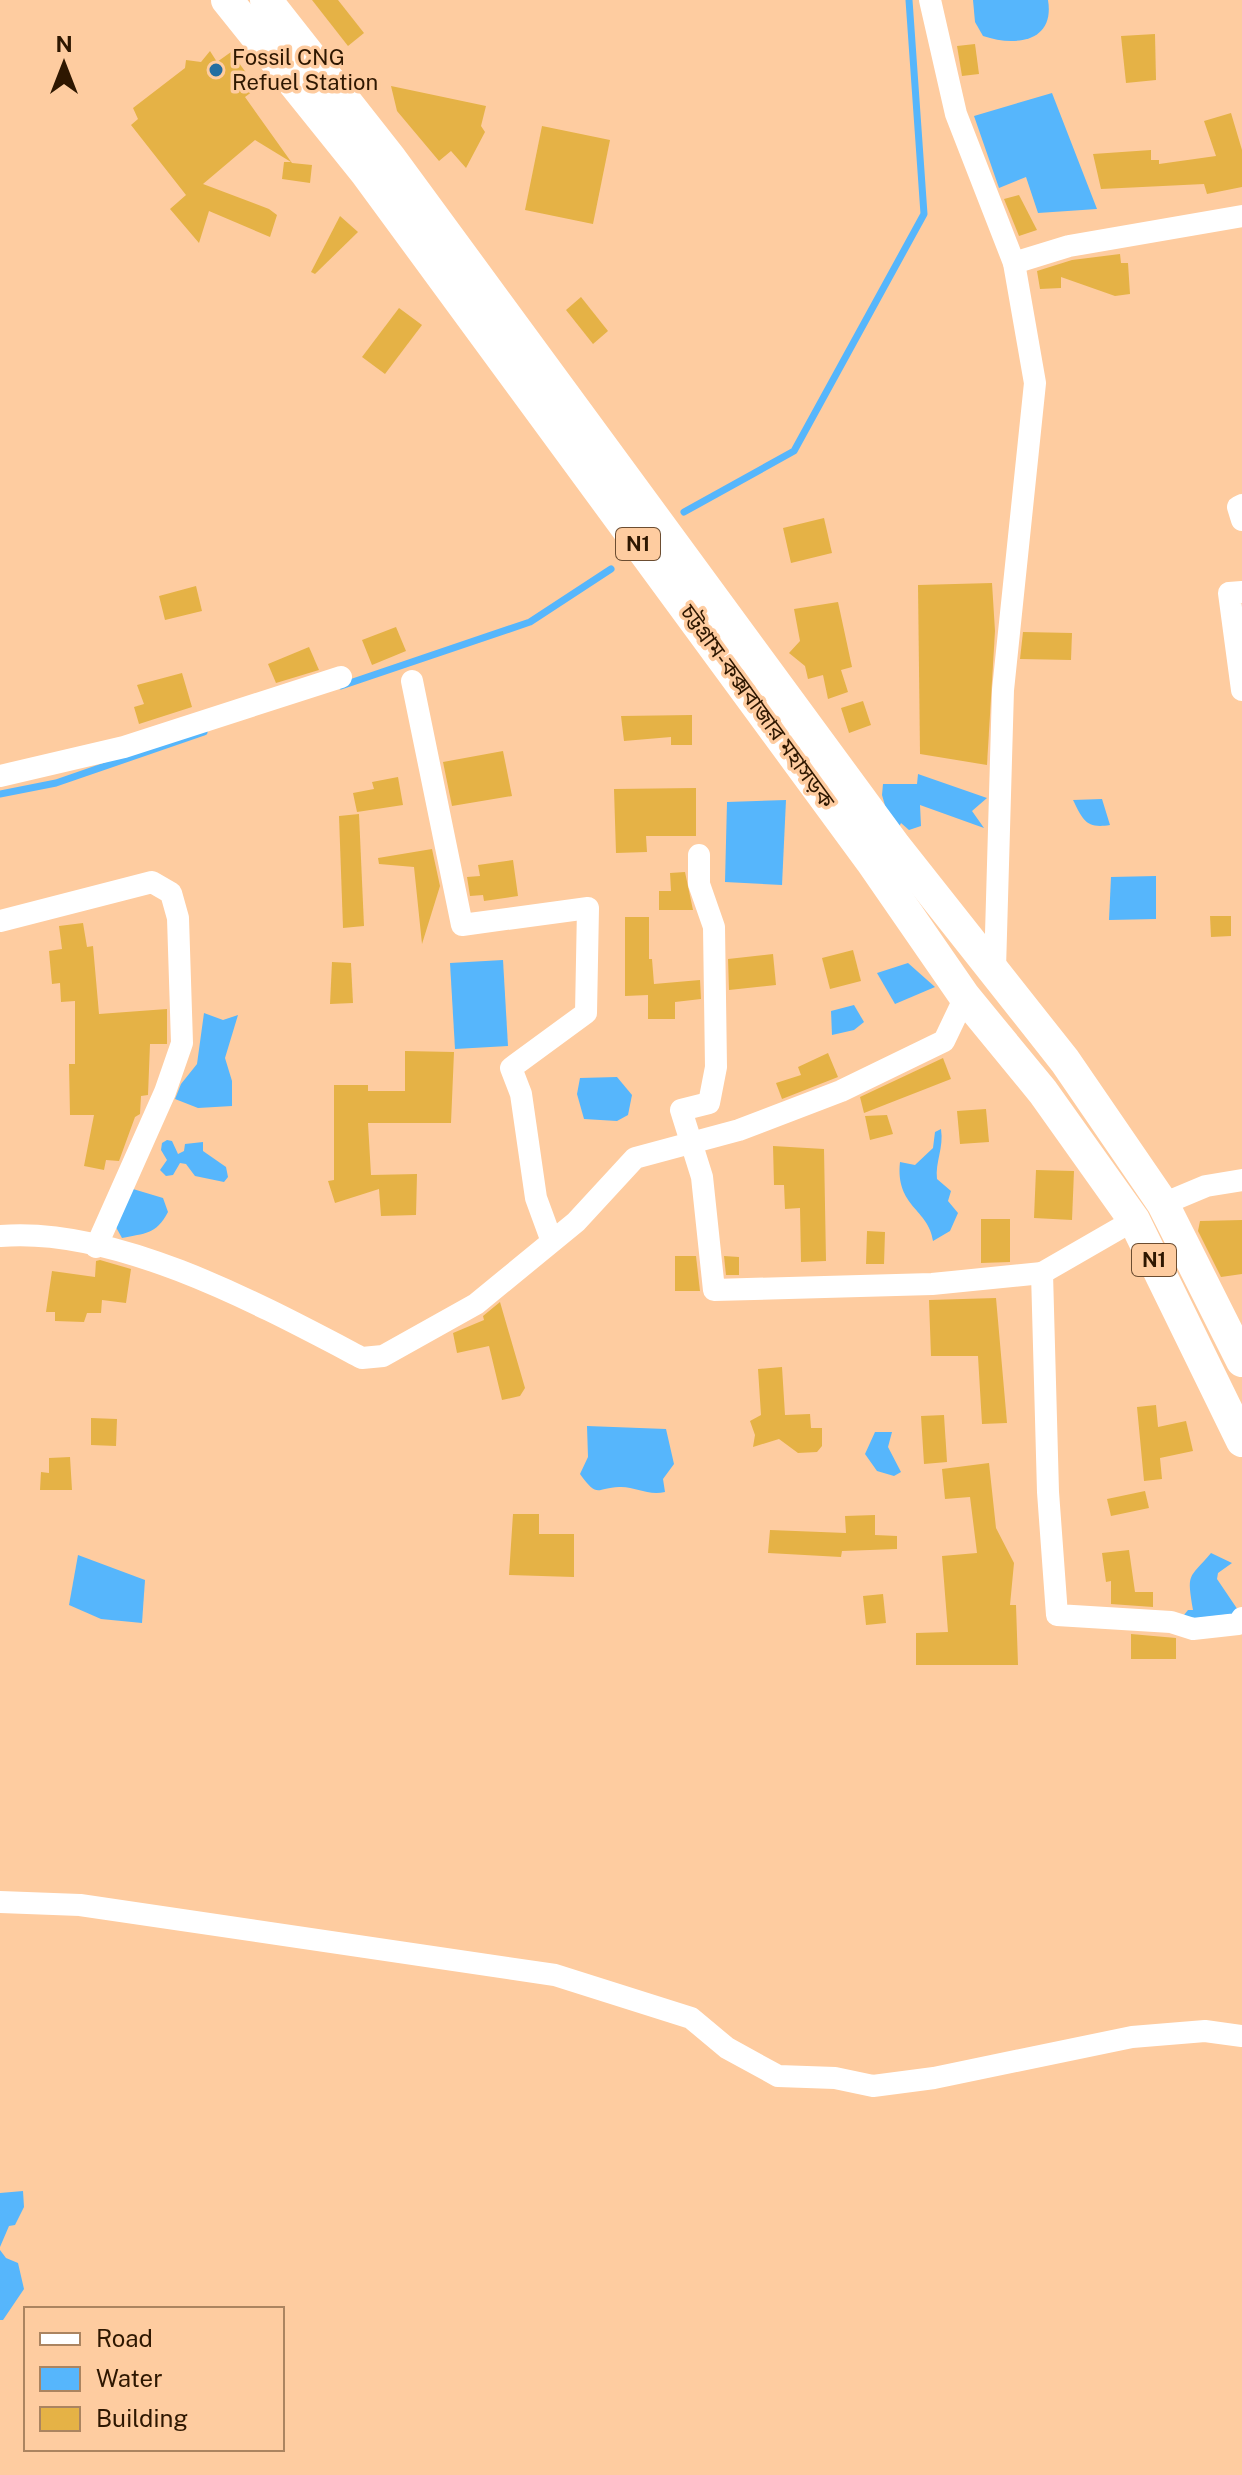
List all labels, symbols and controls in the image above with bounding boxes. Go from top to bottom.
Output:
north arrow [24,24,104,104]
text: N [55,31,73,57]
place label: Fossil CNG Refuel Station [232,44,378,95]
marker: Fossil CNG Refuel Station [207,61,225,79]
road number: N1 [616,528,660,560]
street label: চট্টগ্রাম-কক্সবাজার মহাসড়ক [675,598,841,813]
road number: N1 [1132,1244,1176,1276]
legend [24,2307,284,2451]
text: Road [96,2324,153,2352]
text: Water [96,2364,163,2392]
text: Building [96,2404,188,2432]

